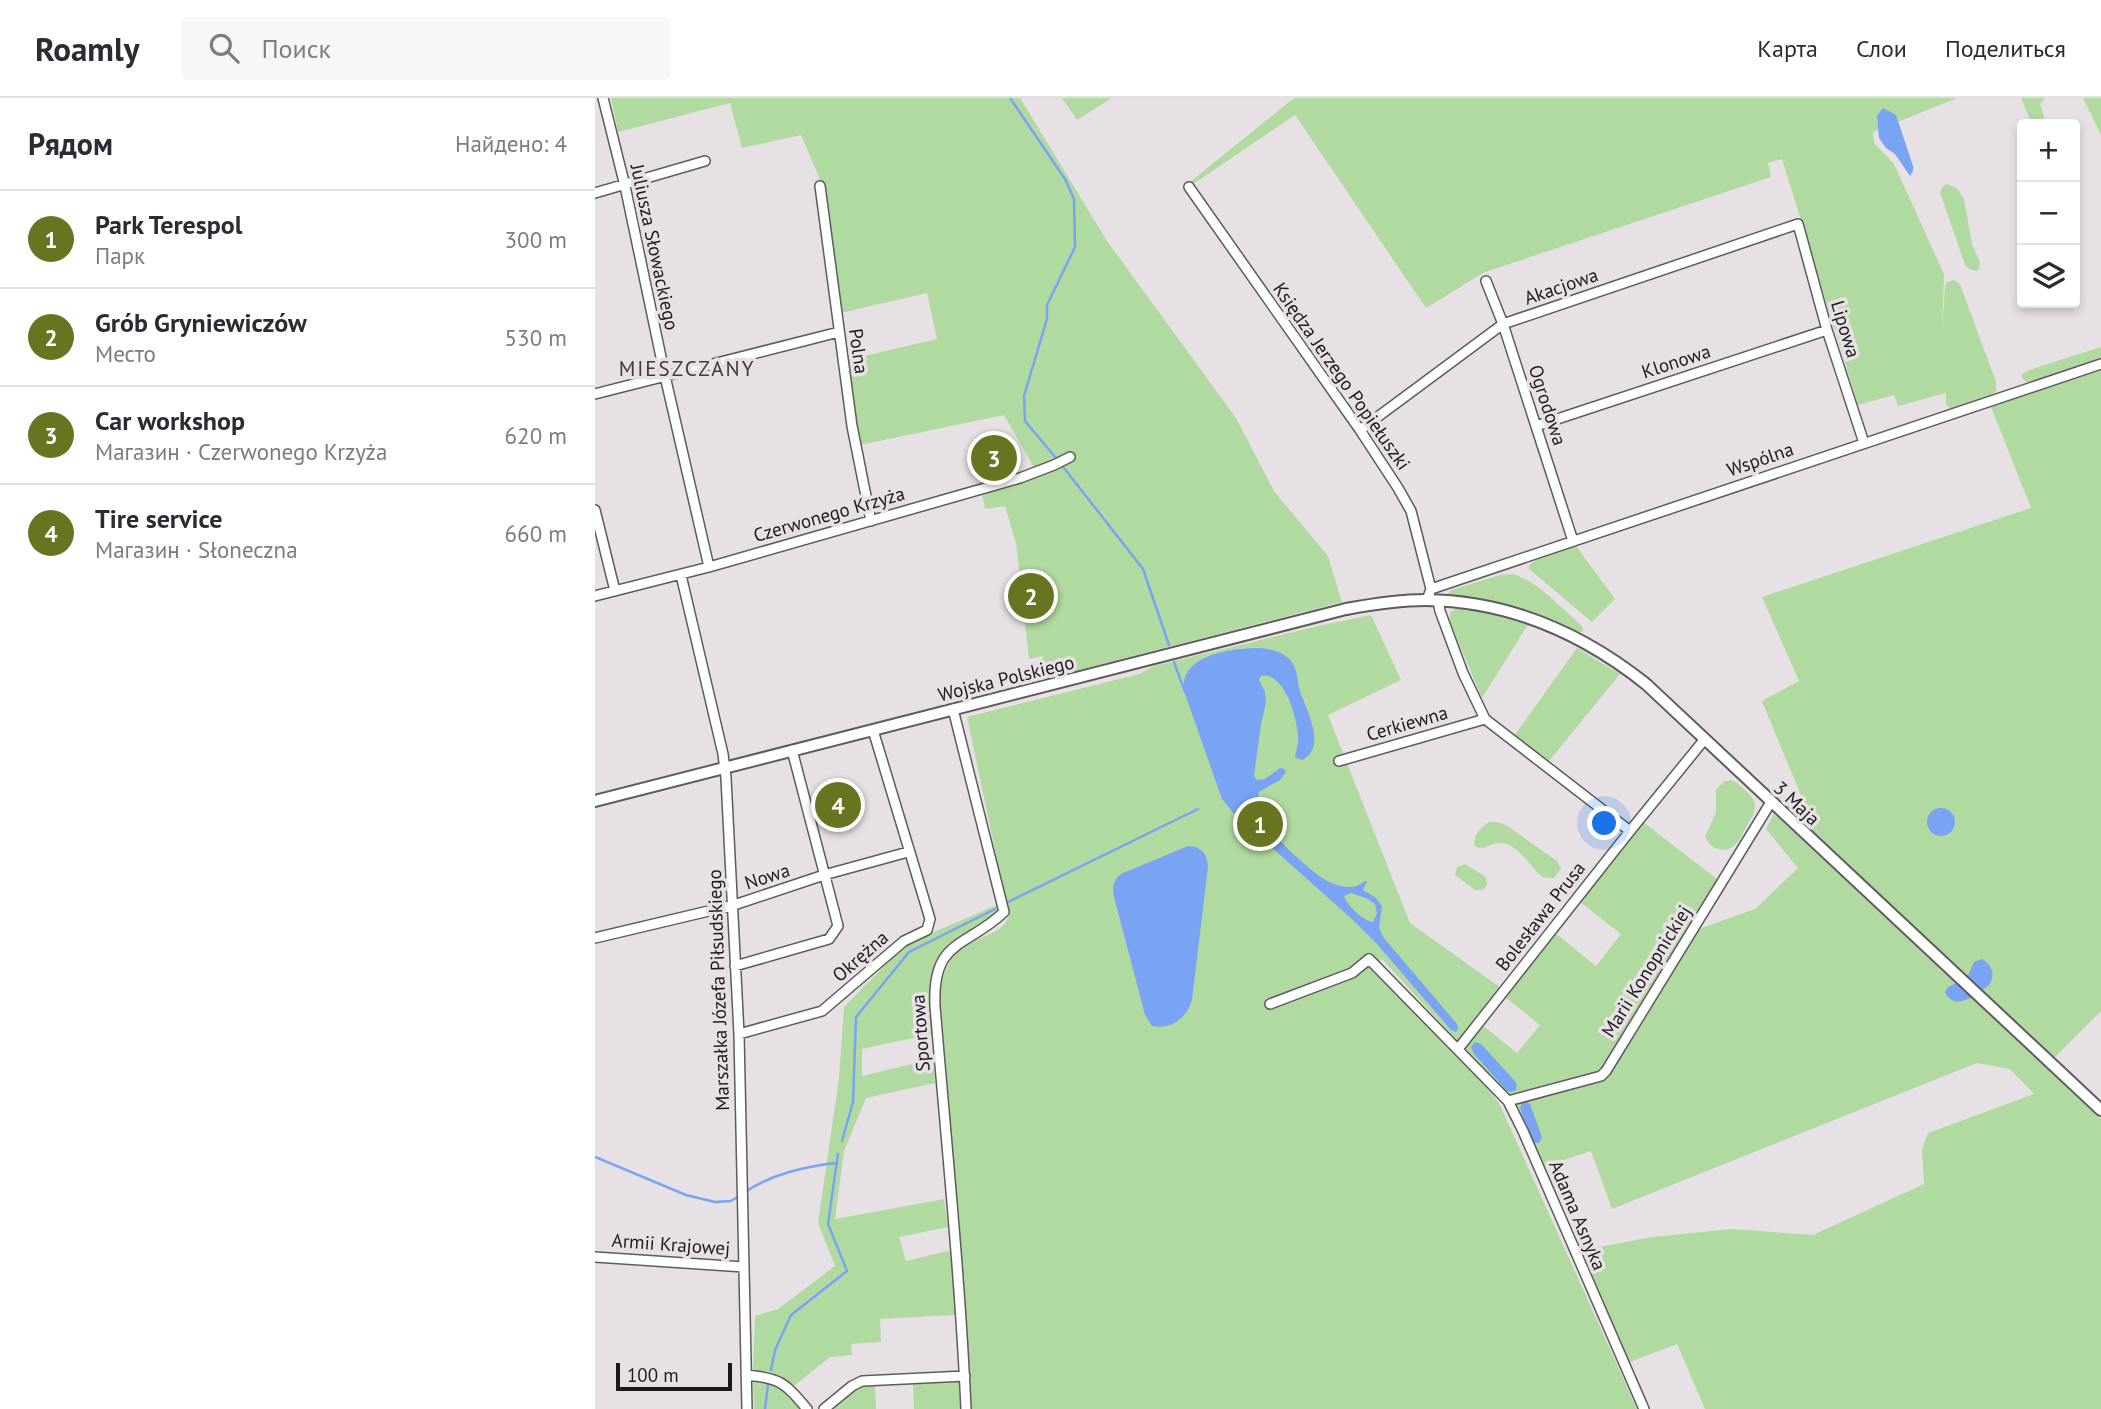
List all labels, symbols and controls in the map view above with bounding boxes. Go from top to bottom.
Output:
search box [181,17,671,80]
text: Roamly [35,27,139,70]
icon: search [205,29,243,67]
text: Поиск [261,32,331,65]
text: Карта [1757,33,1818,64]
text: Слои [1856,33,1907,64]
text: Поделиться [1945,33,2066,64]
map controls [2017,119,2080,308]
button: + [2017,119,2080,182]
text: Рядом [28,124,113,163]
text: Найдено: 4 [455,129,567,158]
street label: Juliusza Słowackiego [625,161,684,332]
button: − [2017,182,2080,245]
text: Park Terespol [95,208,242,241]
text: 1 [44,225,58,254]
text: 300 m [505,225,567,254]
text: Парк [95,241,145,270]
button: layers [2017,245,2080,308]
street label: Akacjowa [1521,262,1601,310]
street label: Księdza Jerzego Popiełuszki [1268,278,1416,474]
street label: Lipowa [1826,297,1866,361]
text: Grób Gryniewiczów [95,306,307,339]
text: 2 [44,323,58,352]
text: 530 m [505,323,567,352]
street label: Polna [844,327,874,375]
text: Место [95,339,156,368]
street label: Klonowa [1638,339,1714,383]
district label: MIESZCZANY [619,355,755,382]
street label: Ogrodowa [1524,362,1572,448]
text: Car workshop [95,404,245,437]
text: 3 [44,421,58,450]
text: 620 m [505,421,567,450]
pin: 3 [971,432,1017,484]
street label: Wspólna [1724,436,1796,482]
text: Магазин · Czerwonego Krzyża [95,437,387,466]
street label: Czerwonego Krzyża [751,481,907,547]
text: Tire service [95,502,222,535]
text: 4 [44,519,58,548]
text: 660 m [505,519,567,548]
text: Магазин · Słoneczna [95,535,298,564]
pin: 2 [1008,570,1054,622]
street label: Wojska Polskiego [935,649,1077,707]
street label: Cerkiewna [1363,700,1451,746]
street label: 3 Maja [1769,776,1825,830]
pin: 4 [815,779,861,831]
pin: 1 [1237,798,1283,850]
your location [1587,806,1621,840]
street label: Nowa [741,857,793,895]
street label: Bolesława Prusa [1490,857,1590,975]
street label: Marszałka Józefa Piłsudskiego [702,869,734,1111]
street label: Marii Konopnickiej [1596,901,1696,1041]
street label: Okrężna [827,925,893,987]
street label: Sportowa [905,994,935,1072]
street label: Adama Asnyka [1544,1156,1612,1274]
street label: Armii Krajowej [611,1228,731,1260]
scale bar [616,1360,731,1392]
text: 100 m [627,1363,679,1387]

